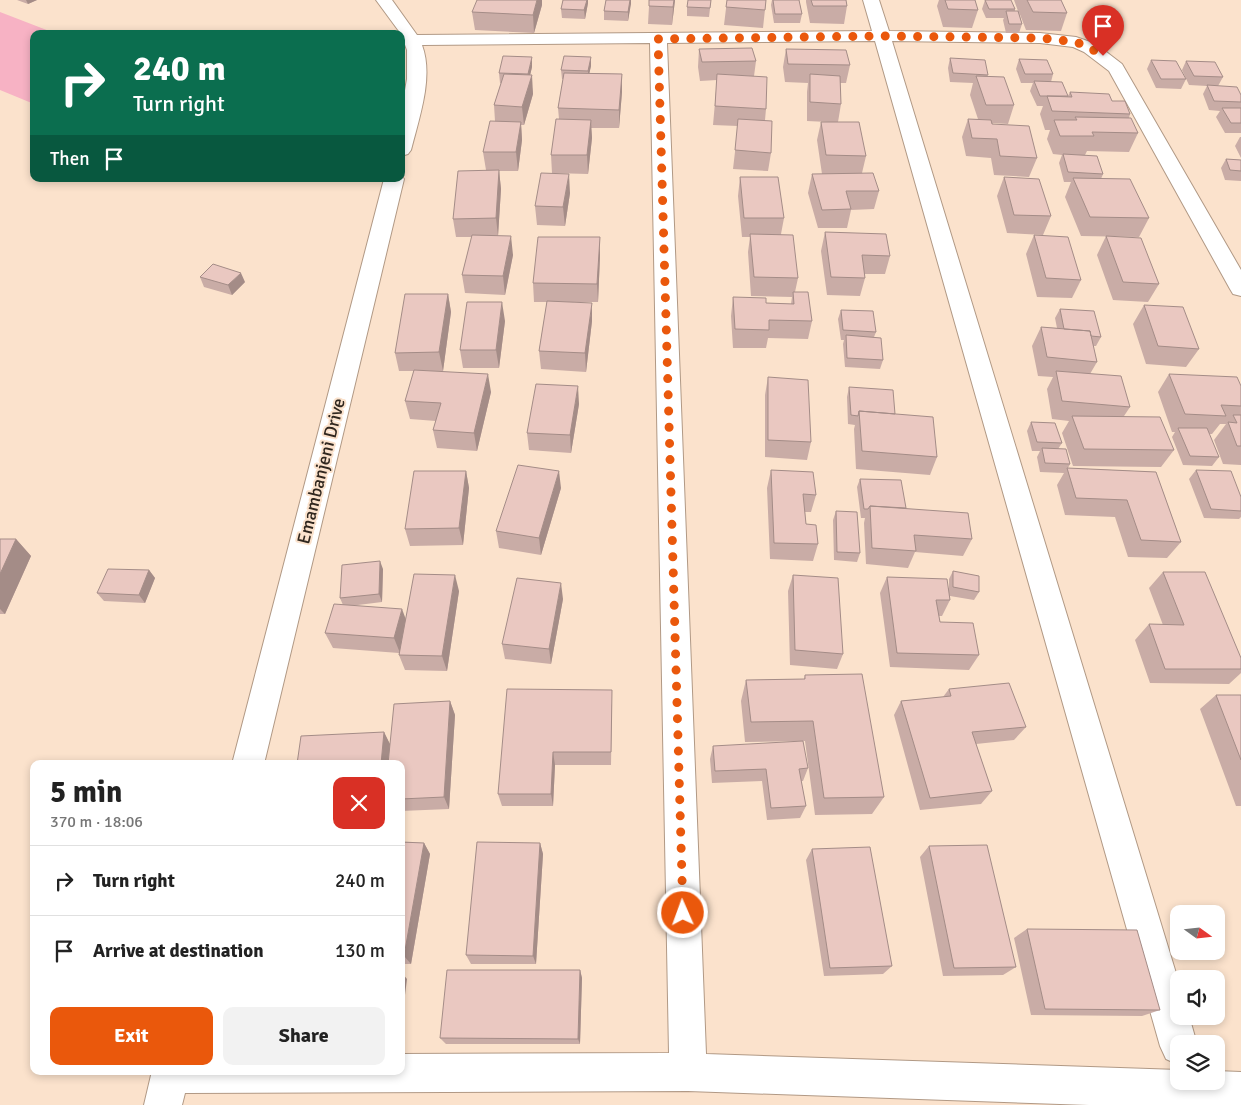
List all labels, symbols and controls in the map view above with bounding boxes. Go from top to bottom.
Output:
pin [1082,5,1124,56]
icon: arrive [1089,12,1117,40]
text: 240 m [133,47,226,90]
icon: right [50,50,115,115]
text: Turn right [133,90,225,117]
icon: arrive [100,145,128,173]
text: Then [50,147,90,171]
street label: Emambanjeni Drive [292,396,350,546]
text: 5 min [50,774,122,811]
button: close [333,777,385,829]
text: 370 m · 18:06 [50,812,143,832]
icon: right [50,867,78,895]
text: Turn right [93,869,175,893]
text: 240 m [335,869,385,893]
position arrow [656,886,708,938]
north arrow [1170,905,1225,960]
map controls [1170,905,1225,1090]
icon: arrive [50,937,78,965]
text: Arrive at destination [93,939,264,963]
text: 130 m [335,939,385,963]
button: sound [1170,970,1225,1025]
button: Exit [50,1007,213,1065]
button: Share [223,1007,385,1065]
button: layers [1170,1035,1225,1090]

